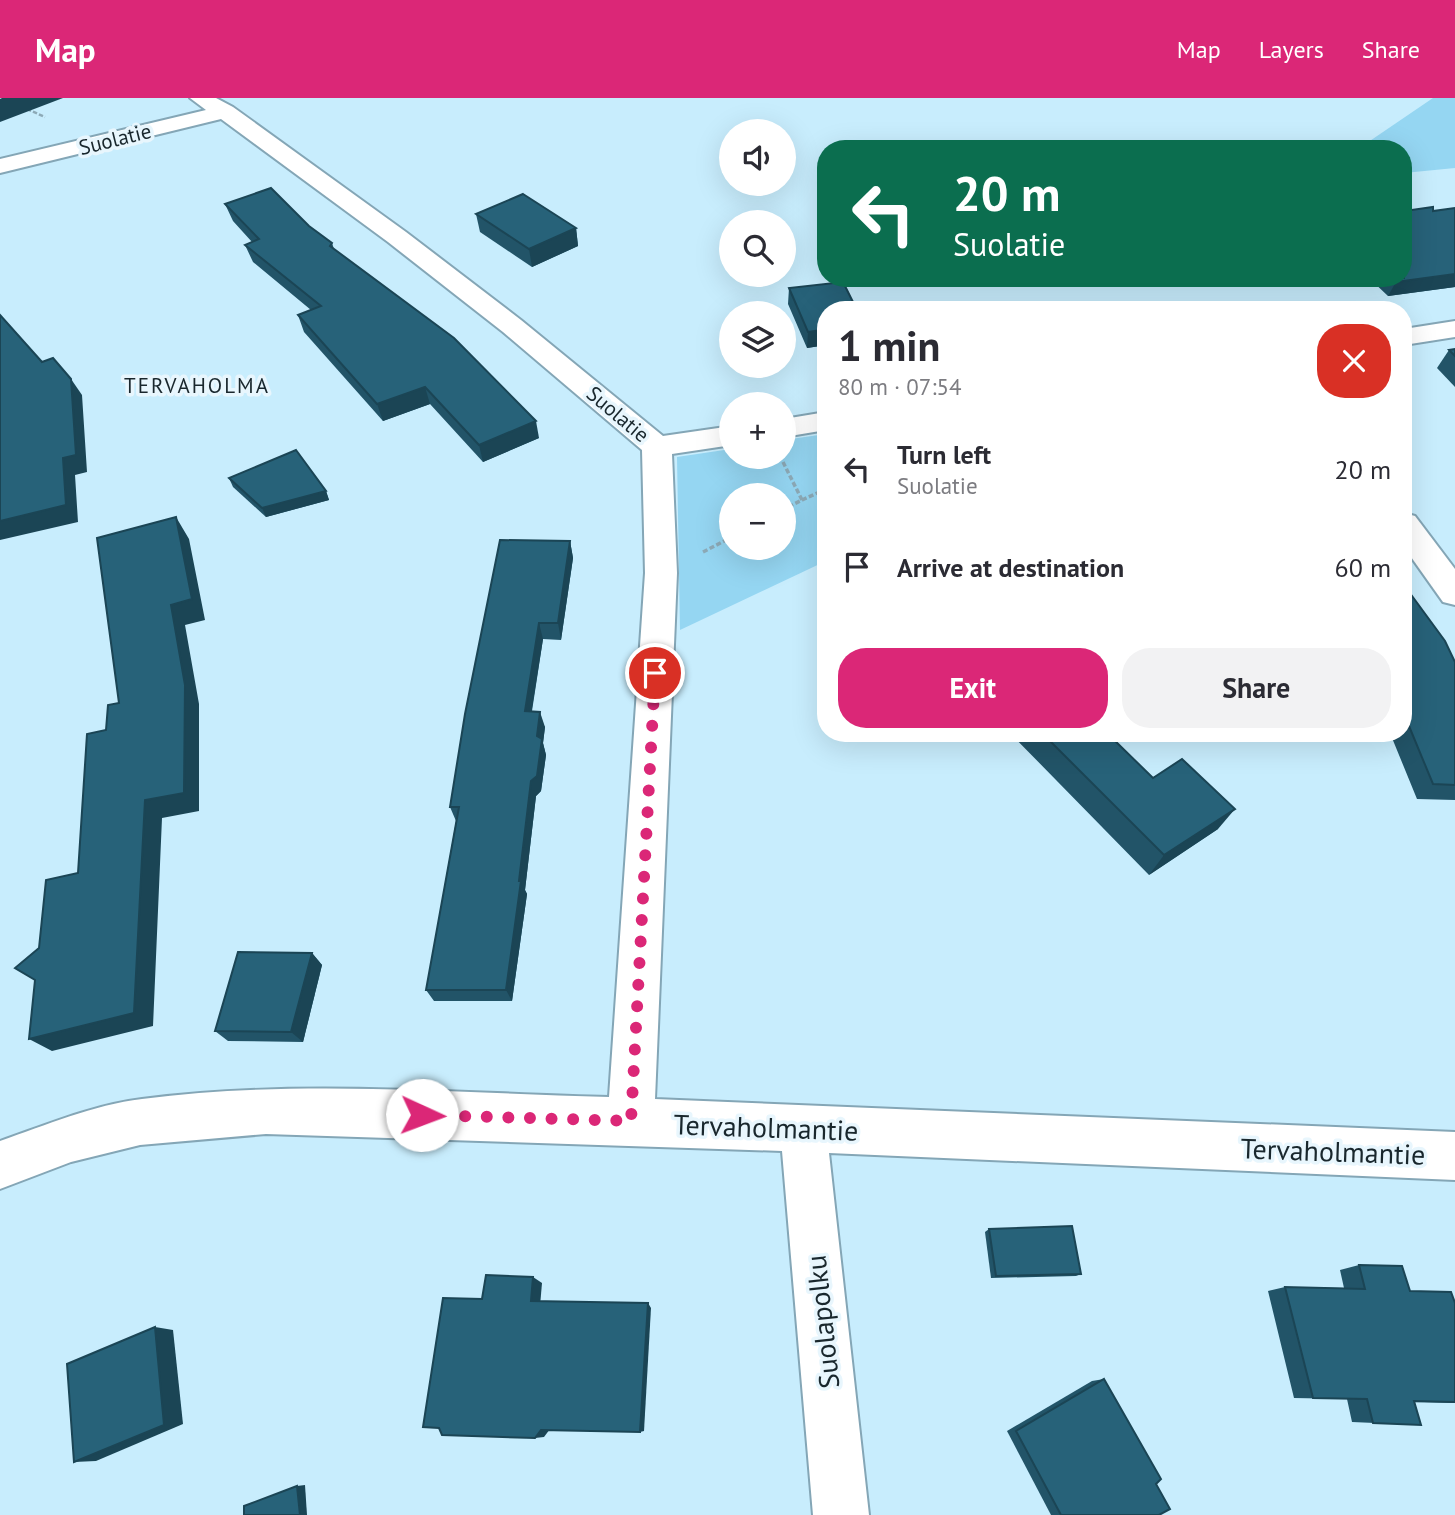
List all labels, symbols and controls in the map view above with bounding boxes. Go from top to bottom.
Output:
text: Map [35,28,96,71]
text: Map [1177,34,1221,65]
text: Layers [1259,34,1324,65]
text: Share [1362,34,1420,65]
street label: Suolatie [76,117,154,161]
map controls [719,119,796,560]
button: sound [719,119,796,196]
text: 20 m [953,161,1060,225]
icon: left [838,168,929,259]
button: search [719,210,796,287]
text: Suolatie [953,223,1065,265]
button: layers [719,301,796,378]
text: 1 min [838,318,940,373]
button: close [1317,324,1391,398]
district label: TERVAHOLMA [124,372,270,399]
text: 80 m · 07:54 [838,372,962,401]
street label: Suolatie [581,380,655,448]
button: + [719,392,796,469]
text: Turn left [897,438,991,471]
icon: left [838,450,876,488]
text: 20 m [1335,453,1391,486]
text: Suolatie [897,471,978,500]
button: − [719,483,796,560]
icon: arrive [838,548,876,586]
text: Arrive at destination [897,551,1124,584]
text: 60 m [1335,551,1391,584]
pin [625,643,685,703]
button: Exit [838,648,1108,728]
button: Share [1122,648,1391,728]
icon: arrive [636,654,674,692]
position arrow [385,1078,459,1152]
street label: Tervaholmantie [673,1105,859,1149]
street label: Tervaholmantie [1240,1129,1426,1173]
street label: Suolapolku [797,1253,847,1391]

